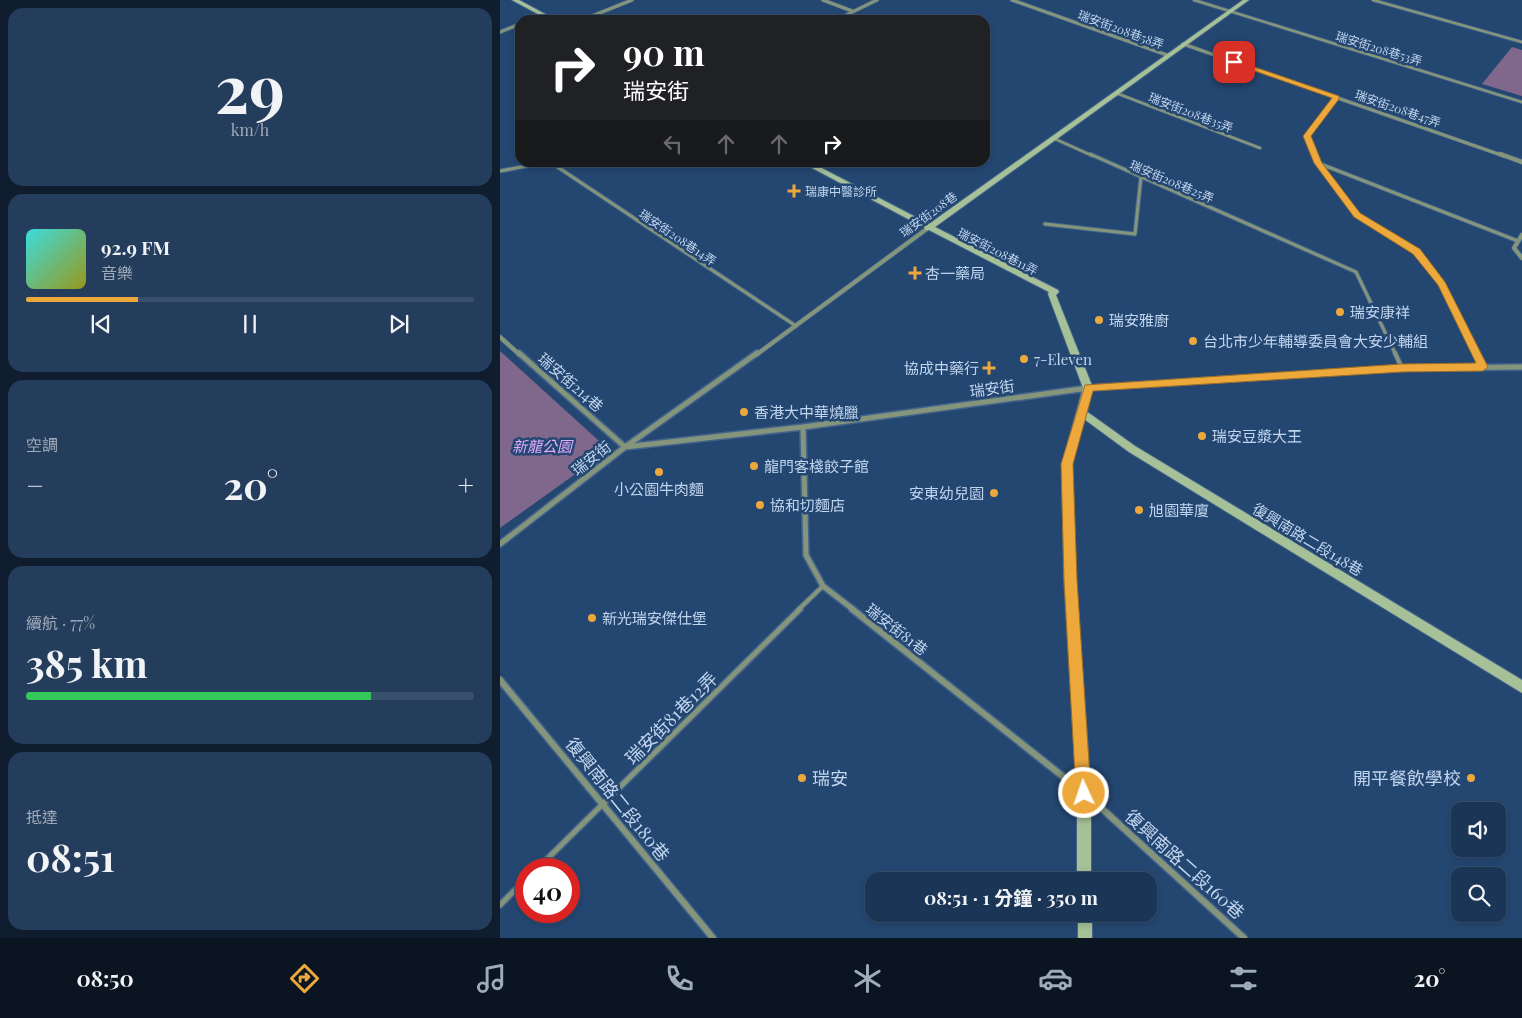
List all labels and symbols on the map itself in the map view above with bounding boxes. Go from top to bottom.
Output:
street label: 瑞安街208巷58弄 [1076,6,1166,52]
street label: 瑞安街208巷53弄 [1334,27,1424,69]
pin [1213,41,1255,83]
street label: 瑞安街208巷47弄 [1353,86,1443,130]
street label: 瑞安街208巷35弄 [1146,88,1236,136]
street label: 瑞安街208巷25弄 [1127,156,1217,206]
place label: 瑞康中醫診所 [805,183,877,199]
marker: 瑞康中醫診所 [787,184,801,198]
street label: 瑞安街208巷 [896,188,960,240]
street label: 瑞安街208巷14弄 [636,205,720,269]
street label: 瑞安街208巷11弄 [955,224,1041,278]
place label: 杏一藥局 [925,263,985,283]
marker: 杏一藥局 [909,267,921,279]
place label: 瑞安康祥 [1350,302,1410,322]
marker: 瑞安康祥 [1334,306,1346,318]
place label: 瑞安雅廚 [1109,310,1169,330]
marker: 瑞安雅廚 [1093,314,1105,326]
place label: 台北市少年輔導委員會大安少輔組 [1203,331,1428,351]
marker: 台北市少年輔導委員會大安少輔組 [1187,335,1199,347]
street label: 瑞安街214巷 [534,348,608,416]
place label: 7-Eleven [1034,349,1092,369]
marker: 7-Eleven [1018,353,1030,365]
place label: 協成中藥行 [904,358,979,378]
marker: 協成中藥行 [983,362,995,374]
street label: 瑞安街 [968,375,1016,401]
place label: 香港大中華燒臘 [754,402,859,422]
marker: 香港大中華燒臘 [738,406,750,418]
place label: 瑞安豆漿大王 [1212,426,1302,446]
marker: 瑞安豆漿大王 [1196,430,1208,442]
park label: 新龍公園 [512,436,574,456]
street label: 瑞安街 [567,436,615,480]
place label: 龍門客棧餃子館 [764,456,869,476]
marker: 龍門客棧餃子館 [748,460,760,472]
marker: 小公園牛肉麵 [653,466,665,478]
place label: 小公園牛肉麵 [614,479,704,499]
place label: 安東幼兒園 [909,483,984,503]
marker: 安東幼兒園 [988,487,1000,499]
place label: 協和切麵店 [770,495,845,515]
street label: 復興南路二段148巷 [1249,498,1367,580]
marker: 協和切麵店 [754,499,766,511]
place label: 旭園華廈 [1149,500,1209,520]
marker: 旭園華廈 [1133,504,1145,516]
street label: 瑞安街81巷 [862,599,932,659]
place label: 新光瑞安傑仕堡 [602,608,707,628]
marker: 新光瑞安傑仕堡 [586,612,598,624]
street label: 瑞安街81巷12弄 [620,667,722,769]
street label: 復興南路二段180巷 [561,732,675,866]
place label: 瑞安 [812,766,848,790]
position arrow [1057,766,1109,818]
place label: 開平餐飲學校 [1353,766,1461,790]
marker: 瑞安 [796,772,808,784]
marker: 開平餐飲學校 [1465,772,1477,784]
street label: 復興南路二段160巷 [1120,804,1250,924]
speed limit sign: 40 [515,858,580,923]

